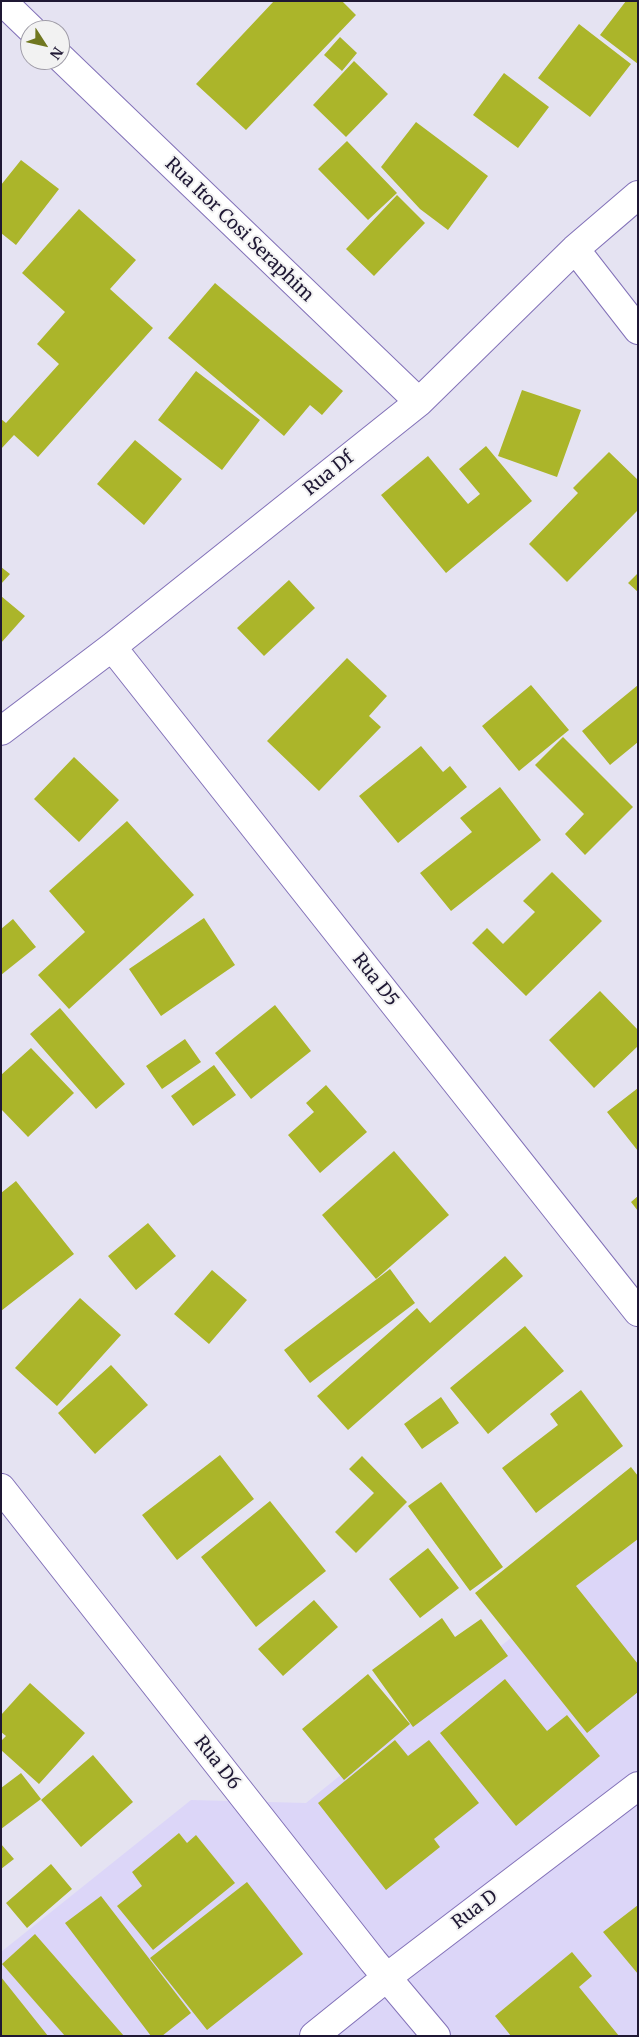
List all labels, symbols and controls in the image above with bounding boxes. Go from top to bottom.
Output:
north arrow [20,20,70,70]
text: N [46,43,67,63]
street label: Rua Itor Cosi Seraphim [160,153,318,307]
street label: Rua Df [300,447,358,501]
street label: Rua D5 [348,949,402,1011]
street label: Rua D6 [189,1732,245,1794]
street label: Rua D [448,1886,502,1934]

